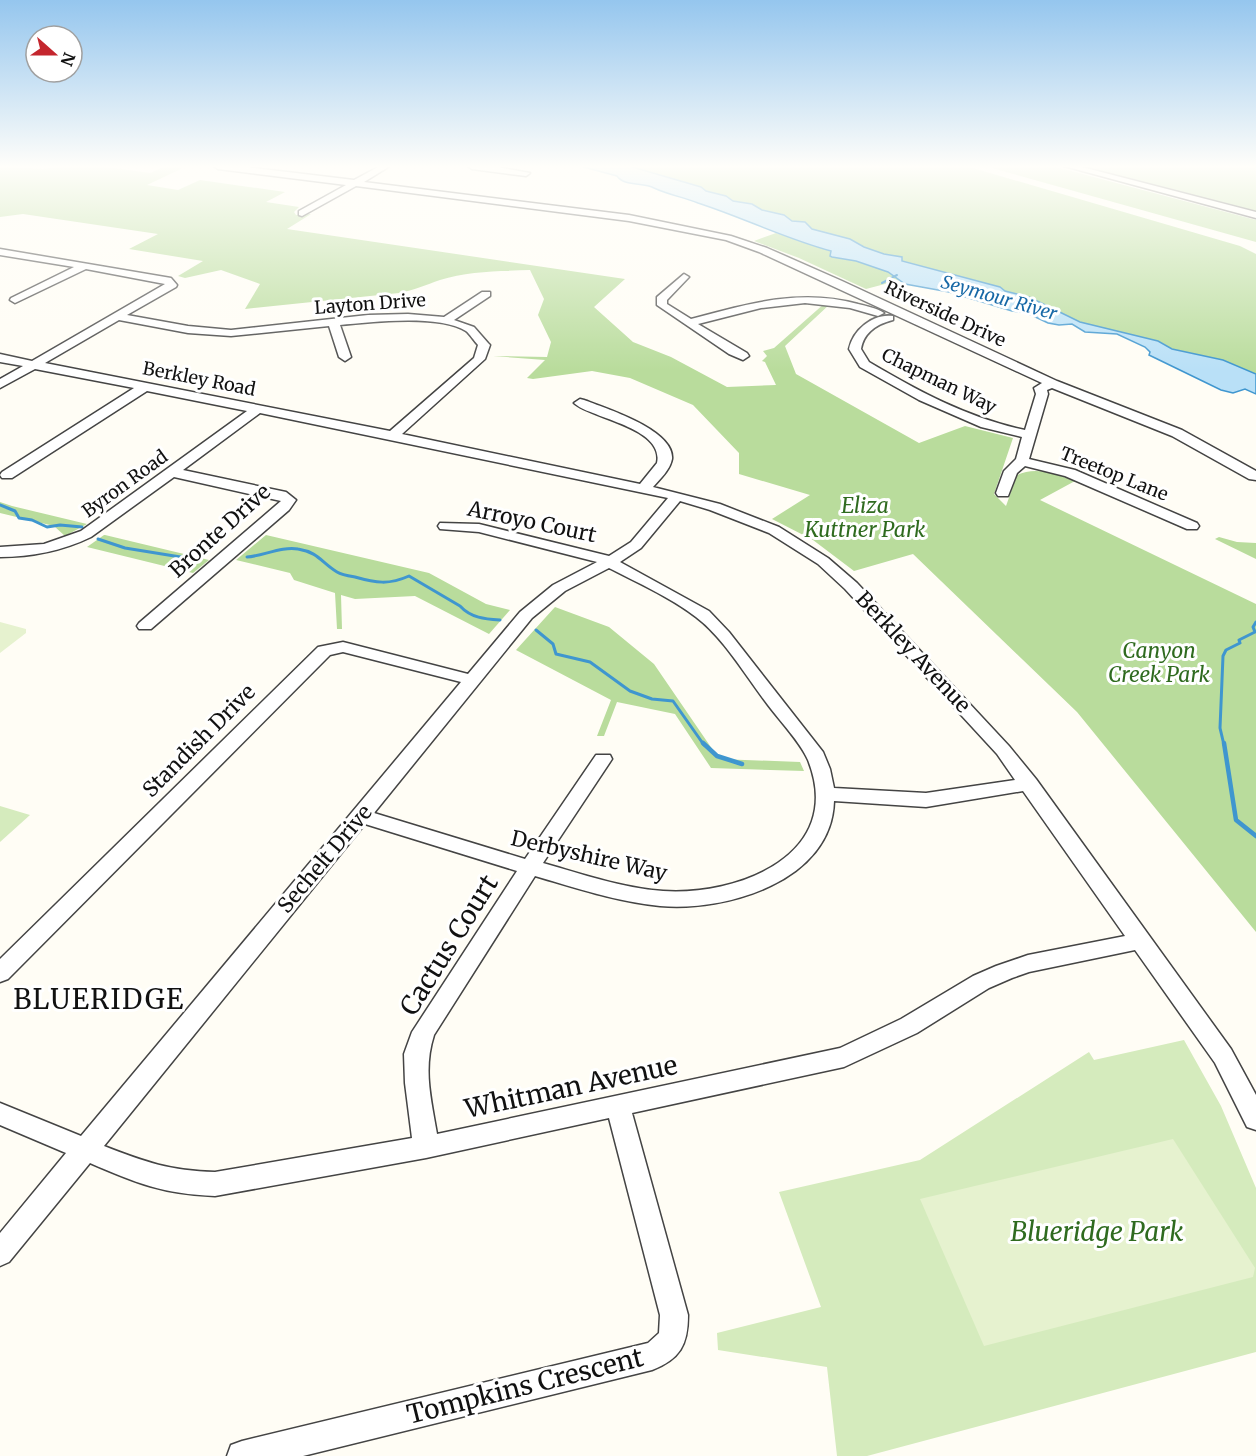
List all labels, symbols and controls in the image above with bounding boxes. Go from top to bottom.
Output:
north arrow [24,24,84,84]
text: N [56,50,80,69]
water label: Seymour River [938,270,1060,325]
street label: Riverside Drive [881,275,1010,352]
street label: Layton Drive [313,288,426,319]
street label: Chapman Way [878,343,1001,418]
street label: Berkley Road [141,356,258,401]
street label: Treetop Lane [1057,441,1172,506]
street label: Byron Road [77,445,172,522]
street label: Bronte Drive [163,478,276,583]
park label: Eliza Kuttner Park [804,492,926,543]
street label: Arroyo Court [464,494,599,548]
street label: Berkley Avenue [850,585,977,718]
park label: Canyon Creek Park [1108,637,1210,688]
street label: Standish Drive [137,678,261,803]
street label: Sechelt Drive [272,799,378,918]
street label: Derbyshire Way [508,824,671,887]
street label: Cactus Court [392,868,505,1021]
district label: BLUERIDGE [13,982,185,1016]
street label: Whitman Avenue [461,1048,680,1125]
park label: Blueridge Park [1011,1215,1183,1248]
street label: Tompkins Crescent [403,1340,646,1431]

